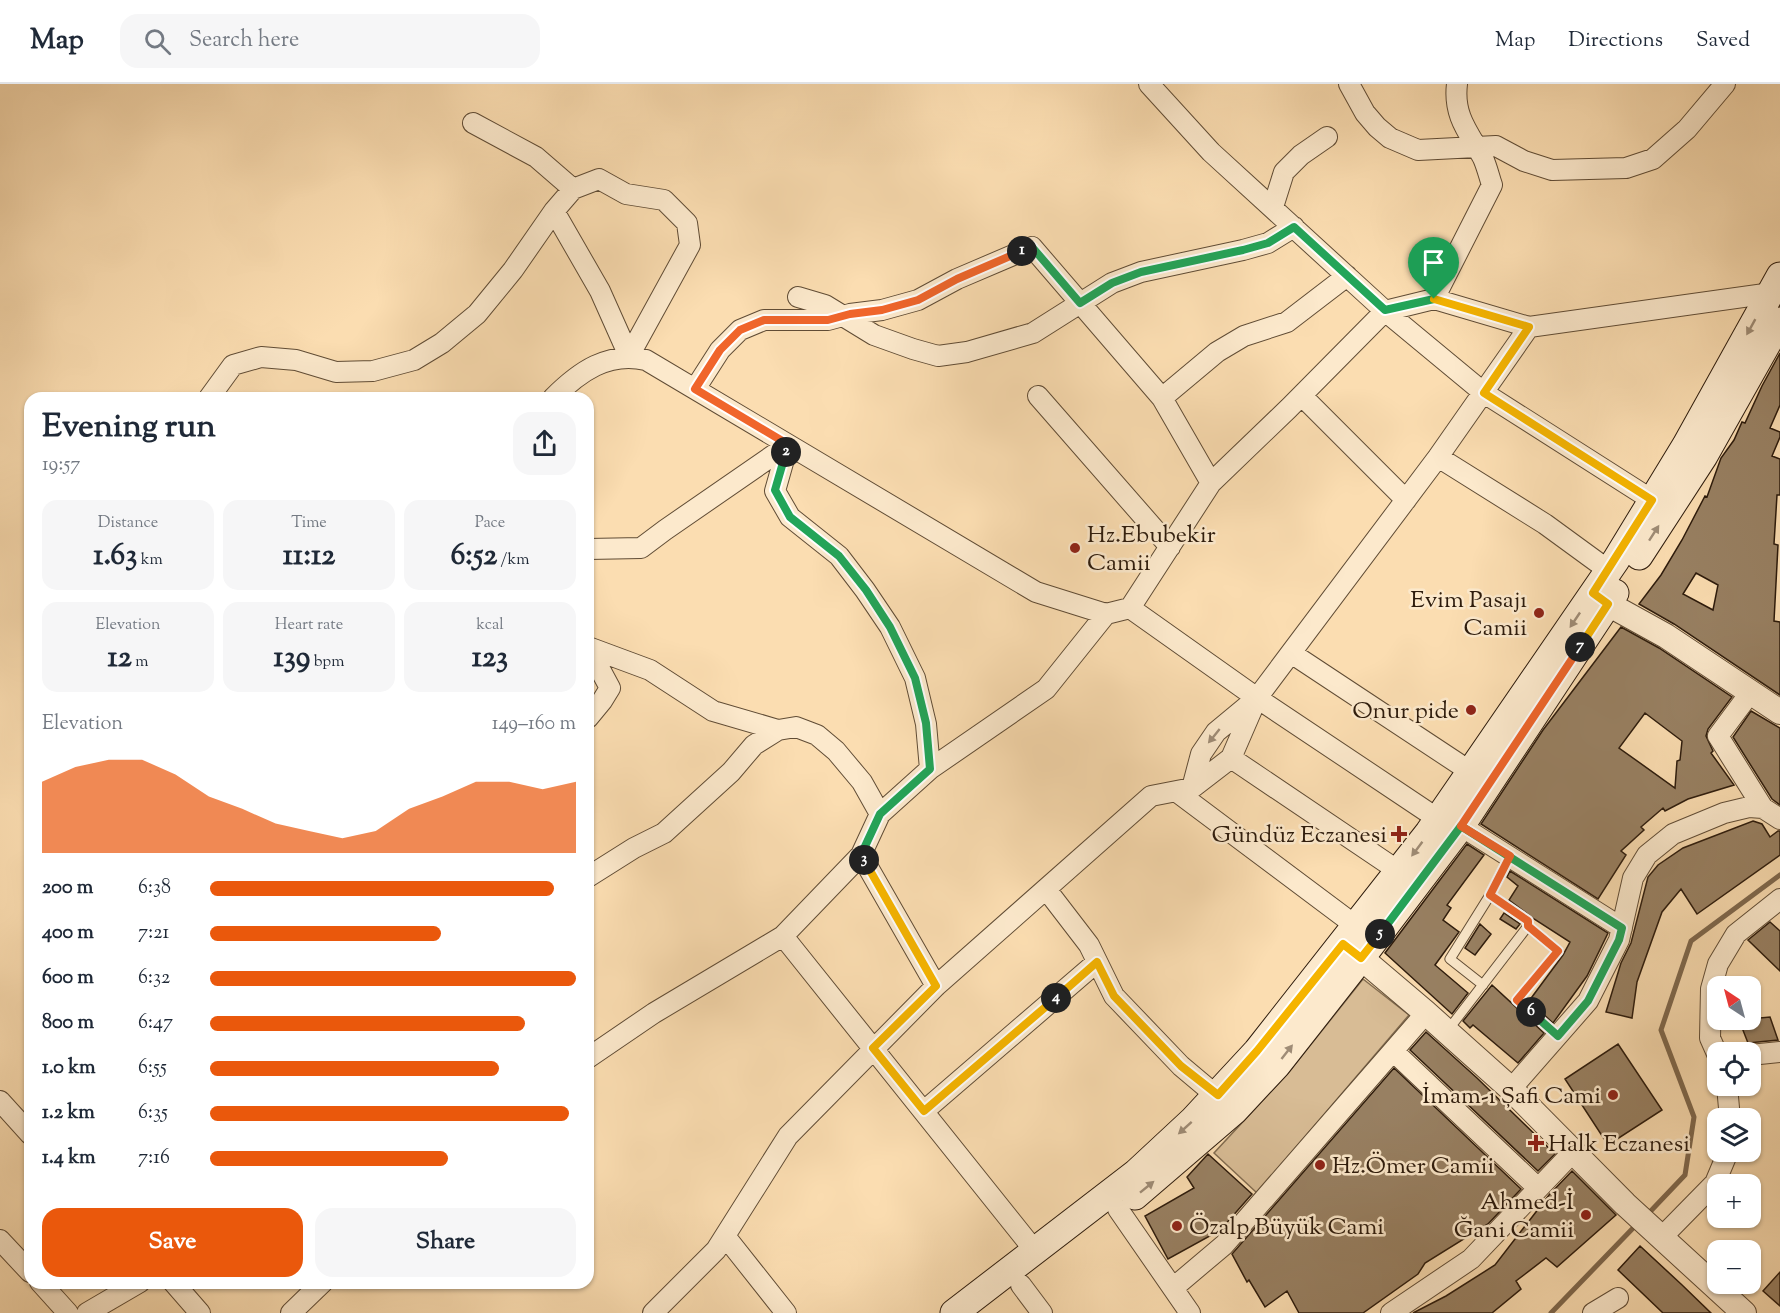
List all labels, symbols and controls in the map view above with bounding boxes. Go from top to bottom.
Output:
search box [120,14,540,68]
text: Map [30,21,84,61]
icon: search [141,25,174,58]
text: Search here [189,25,299,57]
text: Map [1495,26,1535,56]
text: Directions [1568,26,1663,56]
text: Saved [1696,26,1750,56]
pin: 1 [1007,236,1037,266]
pin [1408,237,1459,299]
text: 1 [1019,239,1025,262]
icon: arrive [1417,246,1450,279]
one-way arrow [1746,318,1756,335]
text: Evening run [42,404,216,452]
button: share [513,412,576,475]
pin: 2 [771,437,801,467]
text: 2 [782,440,790,463]
text: 19:57 [42,451,80,480]
text: Distance [98,512,158,535]
text: Time [291,512,327,535]
text: Pace [475,512,505,535]
place label: Hz.Ebubekir Camii [1087,519,1216,581]
one-way arrow [1648,525,1659,541]
text: 1.63 [93,535,137,578]
text: 11:12 [283,535,335,578]
text: 6:52 [450,535,497,578]
marker: Hz.Ebubekir Camii [1068,541,1082,555]
text: km [137,549,163,572]
text: /km [497,549,530,572]
place label: Evim Pasajı Camii [1410,584,1527,646]
marker: Evim Pasajı Camii [1532,606,1546,620]
one-way arrow [1569,611,1581,627]
text: Elevation [96,614,160,637]
text: Heart rate [275,614,343,637]
text: kcal [476,614,504,637]
pin: 7 [1565,632,1595,662]
text: 7 [1576,635,1584,658]
text: 12 [108,637,132,680]
text: 139 [274,637,310,680]
text: 123 [472,637,508,680]
text: m [132,651,148,674]
text: bpm [310,651,344,674]
place label: Onur pide [1352,695,1459,729]
marker: Onur pide [1464,703,1478,717]
text: Elevation [42,710,123,739]
text: 149–160 m [492,710,576,739]
one-way arrow [1208,728,1221,744]
place label: Gündüz Eczanesi [1211,819,1387,853]
marker: Gündüz Eczanesi [1392,827,1406,841]
one-way arrow [1411,841,1423,857]
pin: 3 [849,845,879,875]
text: 3 [861,848,867,871]
text: 200 m [42,874,93,903]
text: 6:38 [138,874,171,903]
text: 400 m [42,919,94,948]
text: 7:21 [138,919,169,948]
pin: 5 [1365,919,1395,949]
text: 5 [1377,922,1383,945]
text: 600 m [42,964,94,993]
text: 6:32 [138,964,170,993]
north arrow [1707,976,1761,1030]
map controls [1707,976,1761,1294]
pin: 4 [1041,983,1071,1013]
text: 4 [1052,986,1060,1009]
pin: 6 [1516,997,1546,1027]
text: 6 [1527,1000,1535,1023]
text: 800 m [42,1009,94,1038]
text: 6:47 [138,1009,173,1038]
button: locate [1707,1042,1761,1096]
one-way arrow [1281,1044,1293,1059]
text: 1.0 km [42,1054,96,1083]
text: 6:55 [138,1054,167,1083]
place label: İmam-ı Şafi Cami [1422,1080,1601,1114]
marker: İmam-ı Şafi Cami [1606,1088,1620,1102]
text: 1.2 km [42,1099,95,1128]
text: 6:35 [138,1099,168,1128]
button: layers [1707,1108,1761,1162]
one-way arrow [1178,1121,1193,1134]
place label: Halk Eczanesi [1548,1128,1690,1162]
marker: Halk Eczanesi [1529,1136,1543,1150]
text: 1.4 km [42,1144,96,1173]
text: 7:16 [138,1144,170,1173]
place label: Hz.Ömer Camii [1332,1150,1495,1184]
marker: Hz.Ömer Camii [1313,1158,1327,1172]
button: + [1707,1174,1761,1228]
one-way arrow [1139,1180,1155,1193]
place label: Ahmed-İ Ğani Camii [1454,1186,1574,1248]
button: Save [42,1208,303,1277]
button: Share [315,1208,576,1277]
marker: Ahmed-İ Ğani Camii [1579,1208,1593,1222]
place label: Özalp Büyük Cami [1189,1211,1384,1245]
marker: Özalp Büyük Cami [1170,1219,1184,1233]
button: − [1707,1240,1761,1294]

